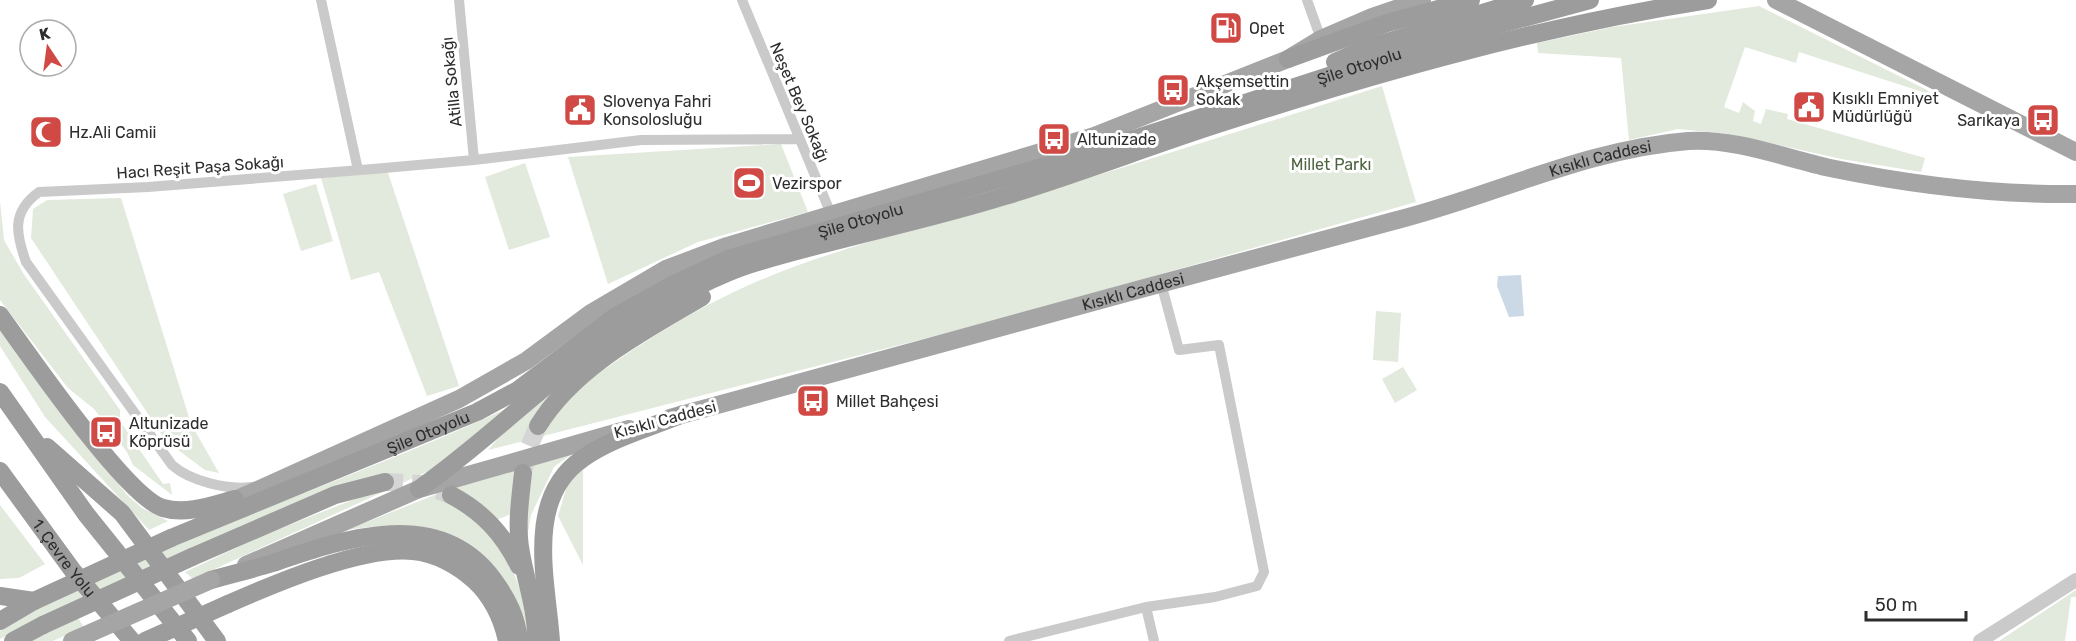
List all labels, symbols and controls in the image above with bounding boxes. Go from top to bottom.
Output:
fuel station icon: Opet [1208,10,1244,46]
north arrow [18,18,78,78]
place label: Opet [1249,19,1285,38]
text: K [37,23,52,44]
street label: Atilla Sokağı [437,36,466,128]
street label: Neşet Bey Sokağı [766,39,833,165]
street label: Şile Otoyolu [1315,44,1404,89]
bus stop icon: Akşemsettin Sokak [1155,72,1191,108]
place label: Akşemsettin Sokak [1196,72,1289,109]
public building icon: Kısıklı Emniyet Müdürlüğü [1791,89,1827,125]
place label: Kısıklı Emniyet Müdürlüğü [1832,89,1939,126]
public building icon: Slovenya Fahri Konsolosluğu [562,92,598,128]
place label: Slovenya Fahri Konsolosluğu [603,92,711,129]
bus stop icon: Sarıkaya [2025,102,2061,138]
place label: Sarıkaya [1957,111,2020,130]
mosque icon: Hz.Ali Camii [28,114,64,150]
bus stop icon: Altunizade [1036,121,1072,157]
place label: Hz.Ali Camii [69,123,156,142]
place label: Altunizade [1077,130,1157,149]
street label: Kısıklı Caddesi [1547,137,1653,181]
street label: Hacı Reşit Paşa Sokağı [116,152,284,183]
park label: Millet Parkı [1291,155,1371,174]
sports icon: Vezirspor [731,165,767,201]
place label: Vezirspor [772,174,842,193]
street label: Şile Otoyolu [816,199,905,242]
street label: Kısıklı Caddesi [1080,269,1186,315]
bus stop icon: Millet Bahçesi [795,383,831,419]
place label: Millet Bahçesi [836,392,939,411]
street label: Kısıklı Caddesi [612,397,718,442]
street label: Şile Otoyolu [384,407,472,458]
bus stop icon: Altunizade Köprüsü [88,414,124,450]
place label: Altunizade Köprüsü [129,414,209,451]
street label: 1. Çevre Yolu [28,515,100,601]
scale bar [1866,584,1966,622]
text: 50 m [1875,594,1918,616]

